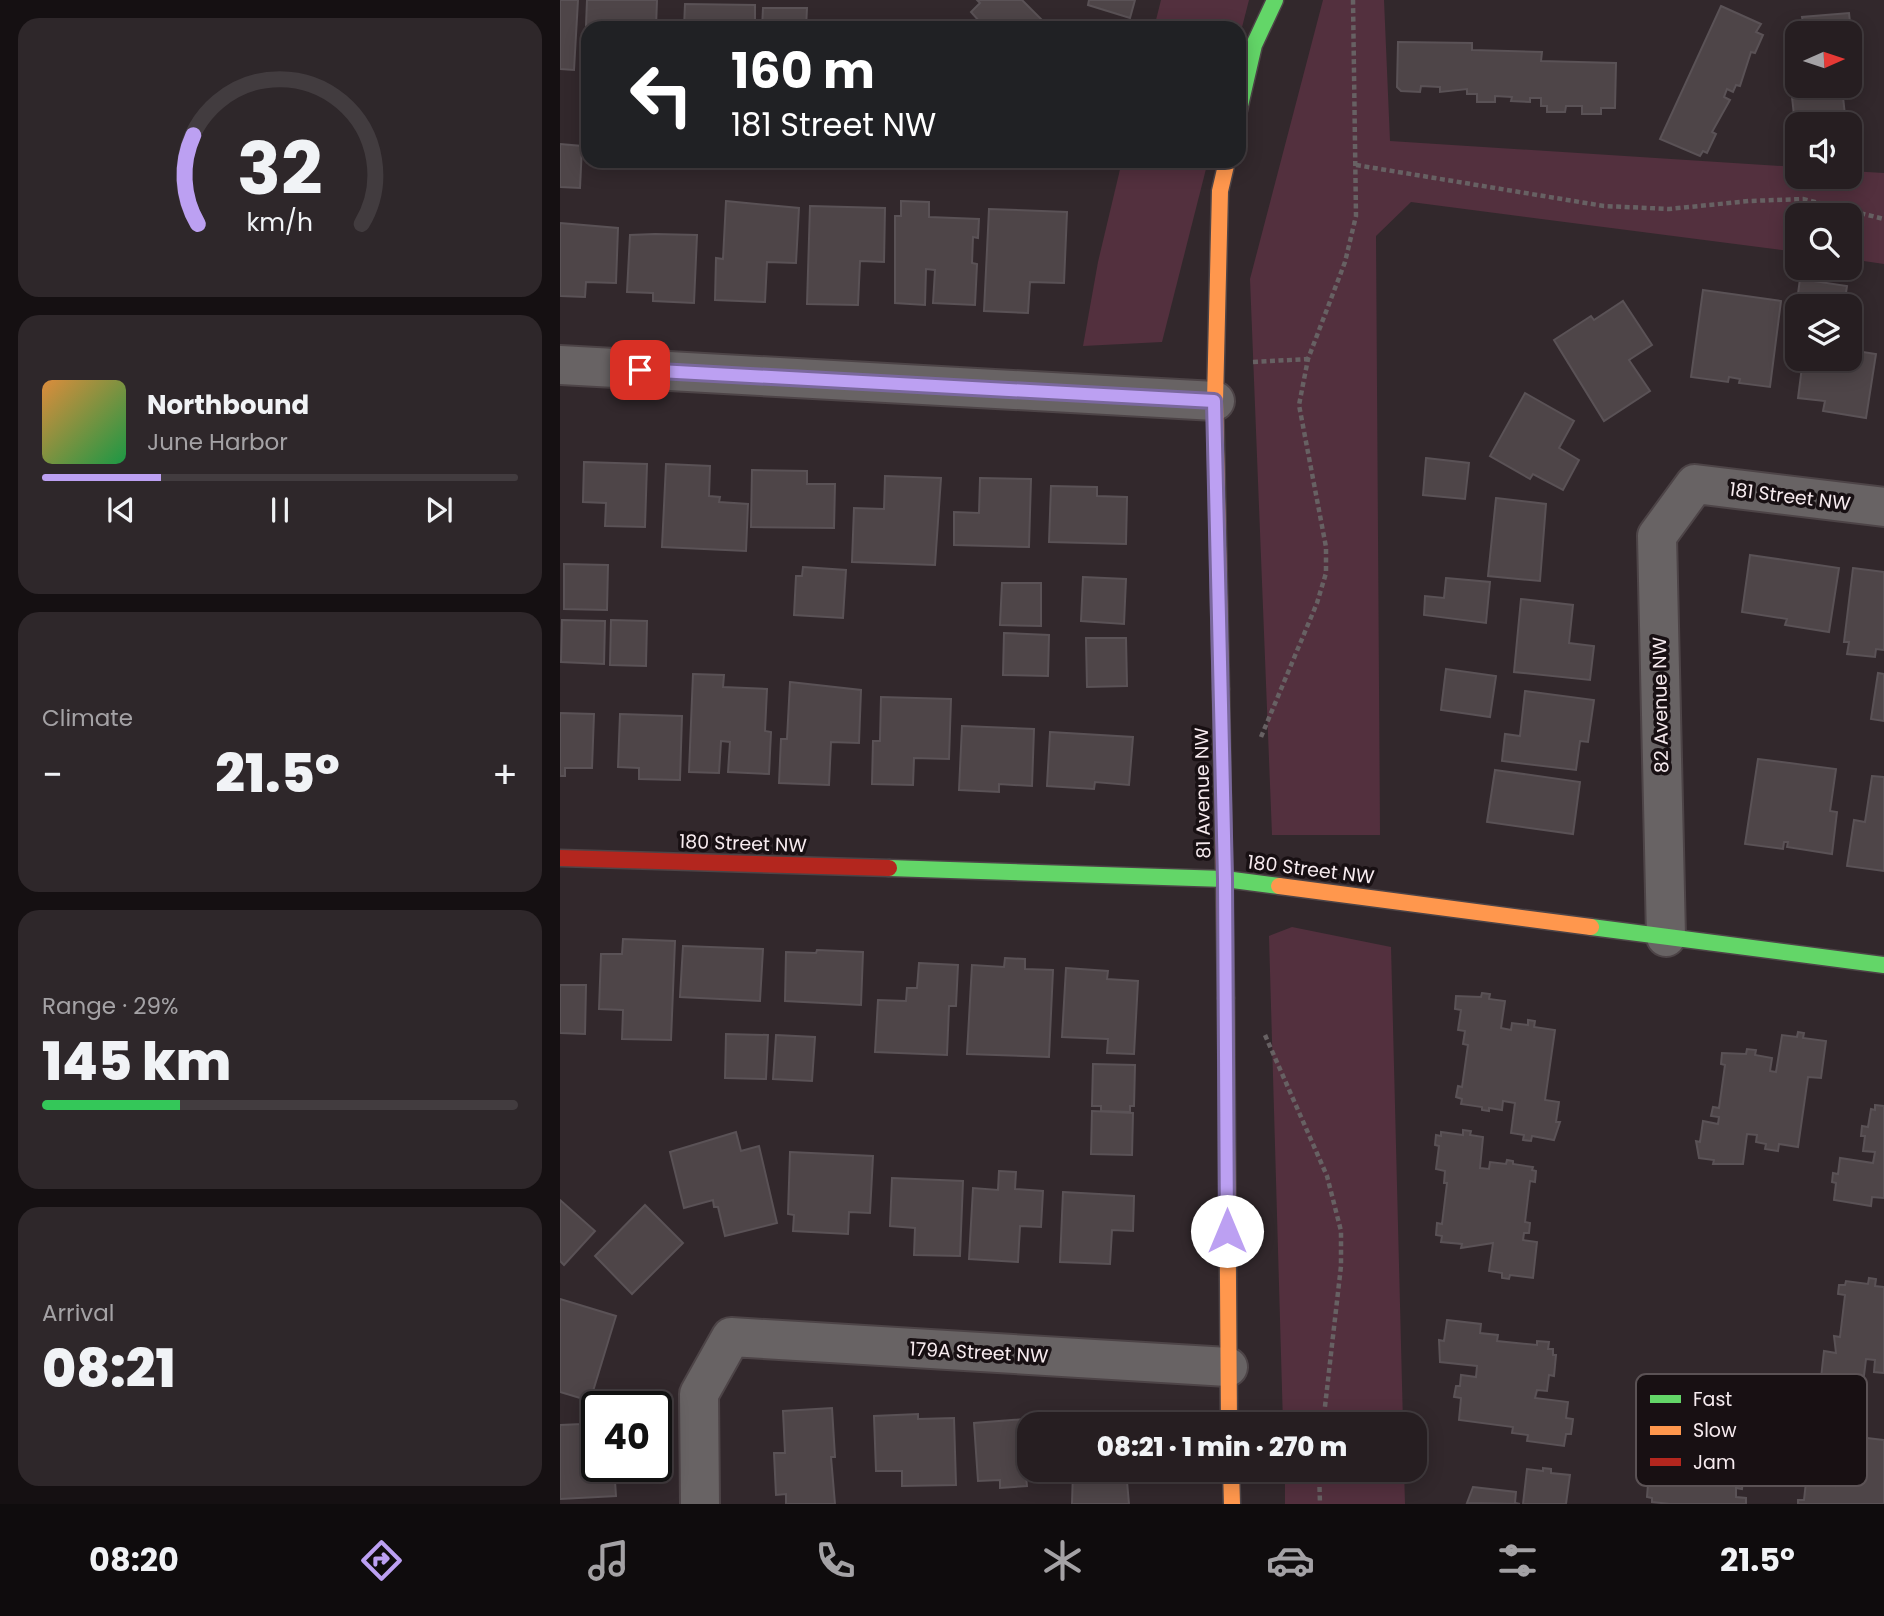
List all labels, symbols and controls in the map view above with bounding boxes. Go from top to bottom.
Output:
north arrow [1785,21,1862,98]
map controls [1785,21,1862,371]
text: 160 m [731,37,875,105]
icon: left [616,49,707,140]
text: 181 Street NW [731,102,936,147]
button: sound [1785,112,1862,189]
text: 32 [237,118,323,219]
button: search [1785,203,1862,280]
text: km/h [247,204,313,239]
button: layers [1785,294,1862,371]
pin [610,340,670,400]
icon: arrive [621,351,659,389]
text: Northbound [147,387,309,423]
text: June Harbor [147,426,288,458]
street label: 181 Street NW [1728,476,1852,517]
icon: previous [102,491,140,529]
icon: pause [261,491,299,529]
icon: next [420,491,458,529]
street label: 82 Avenue NW [1646,636,1675,773]
text: Climate [42,702,133,734]
street label: 81 Avenue NW [1188,727,1217,859]
text: 21.5° [215,737,340,810]
text: − [42,748,63,801]
text: + [492,748,518,801]
street label: 180 Street NW [679,828,808,859]
street label: 180 Street NW [1246,848,1376,891]
text: Range · 29% [42,990,178,1022]
text: 145 km [42,1025,231,1098]
position arrow [1190,1194,1264,1268]
text: Arrival [42,1297,114,1329]
text: 08:21 [42,1332,176,1405]
street label: 179A Street NW [909,1335,1049,1370]
legend [1636,1374,1867,1486]
text: Fast [1693,1386,1732,1413]
speed limit sign: 40 [581,1391,672,1482]
text: Slow [1693,1417,1737,1444]
text: 08:21 · 1 min · 270 m [1097,1429,1347,1465]
text: Jam [1693,1449,1735,1476]
icon: directions [357,1536,406,1585]
icon: music [584,1536,633,1585]
icon: phone [811,1536,860,1585]
icon: climate [1038,1536,1087,1585]
icon: car [1266,1536,1315,1585]
icon: filters [1493,1536,1542,1585]
text: 08:20 [89,1537,179,1582]
text: 21.5° [1720,1537,1795,1582]

